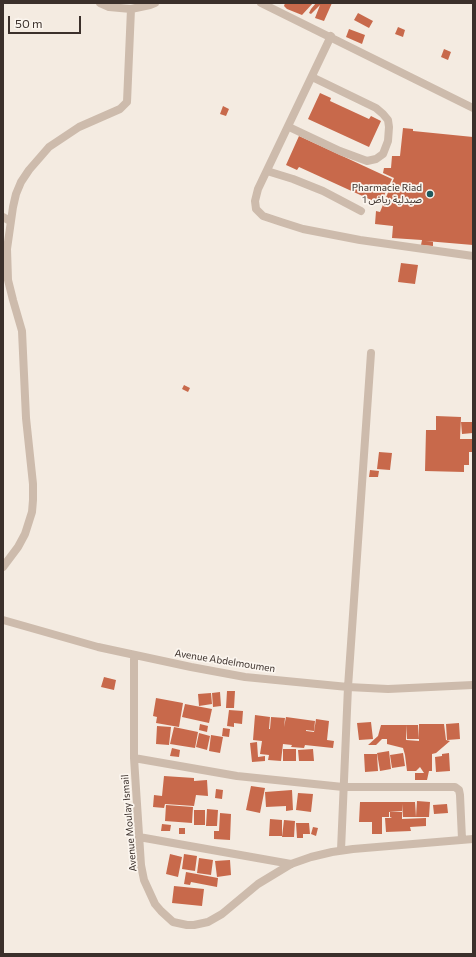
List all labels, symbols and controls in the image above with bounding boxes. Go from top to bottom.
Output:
scale bar [10,8,83,34]
text: 50 m [15,16,43,30]
place label: Pharmacie Riad 1 صيدلية رياض [352,182,422,206]
marker: Pharmacie Riad 1 صيدلية رياض [425,189,435,199]
street label: Avenue Abdelmoumen [174,647,276,675]
street label: Avenue Moulay Ismail [119,774,139,872]

